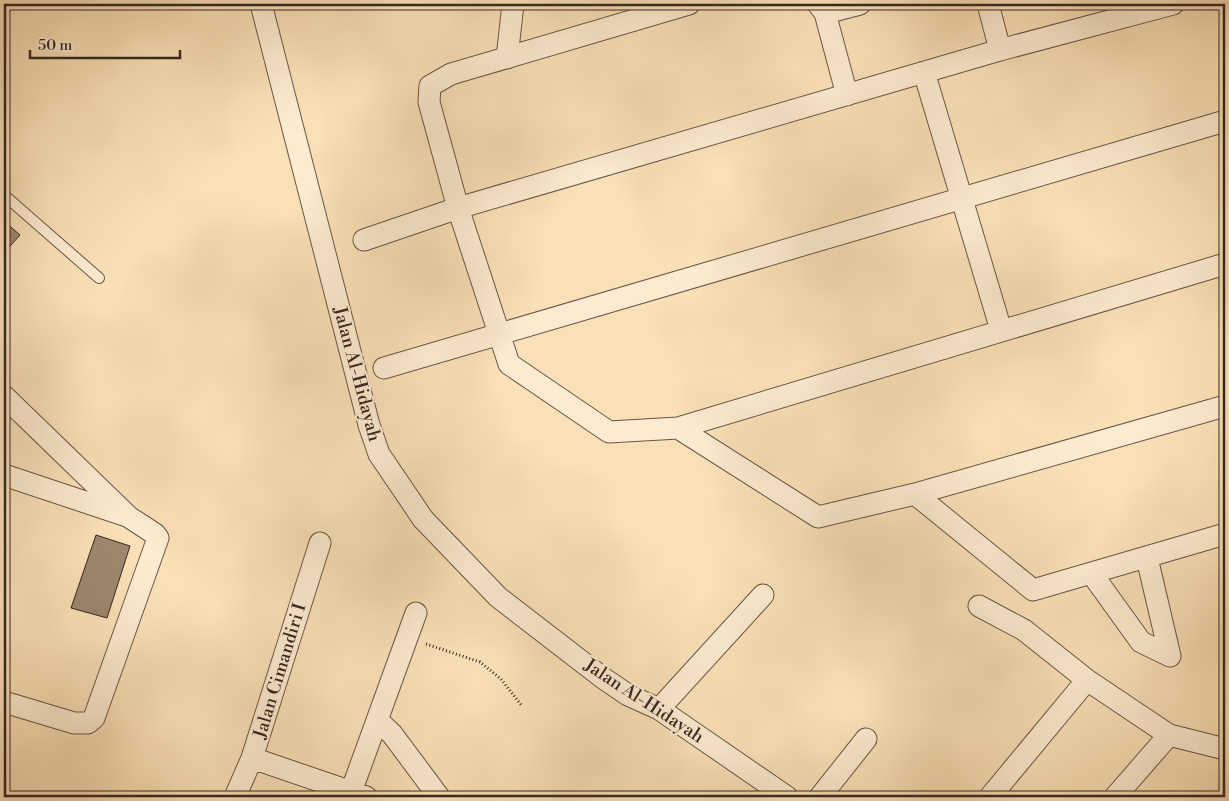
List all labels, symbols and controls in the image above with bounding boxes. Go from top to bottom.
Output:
scale bar [30,28,180,60]
text: 50 m [38,36,72,55]
street label: Jalan Al-Hidayah [328,303,386,444]
street label: Jalan Cimandiri I [248,600,312,742]
street label: Jalan Al-Hidayah [579,653,709,748]

